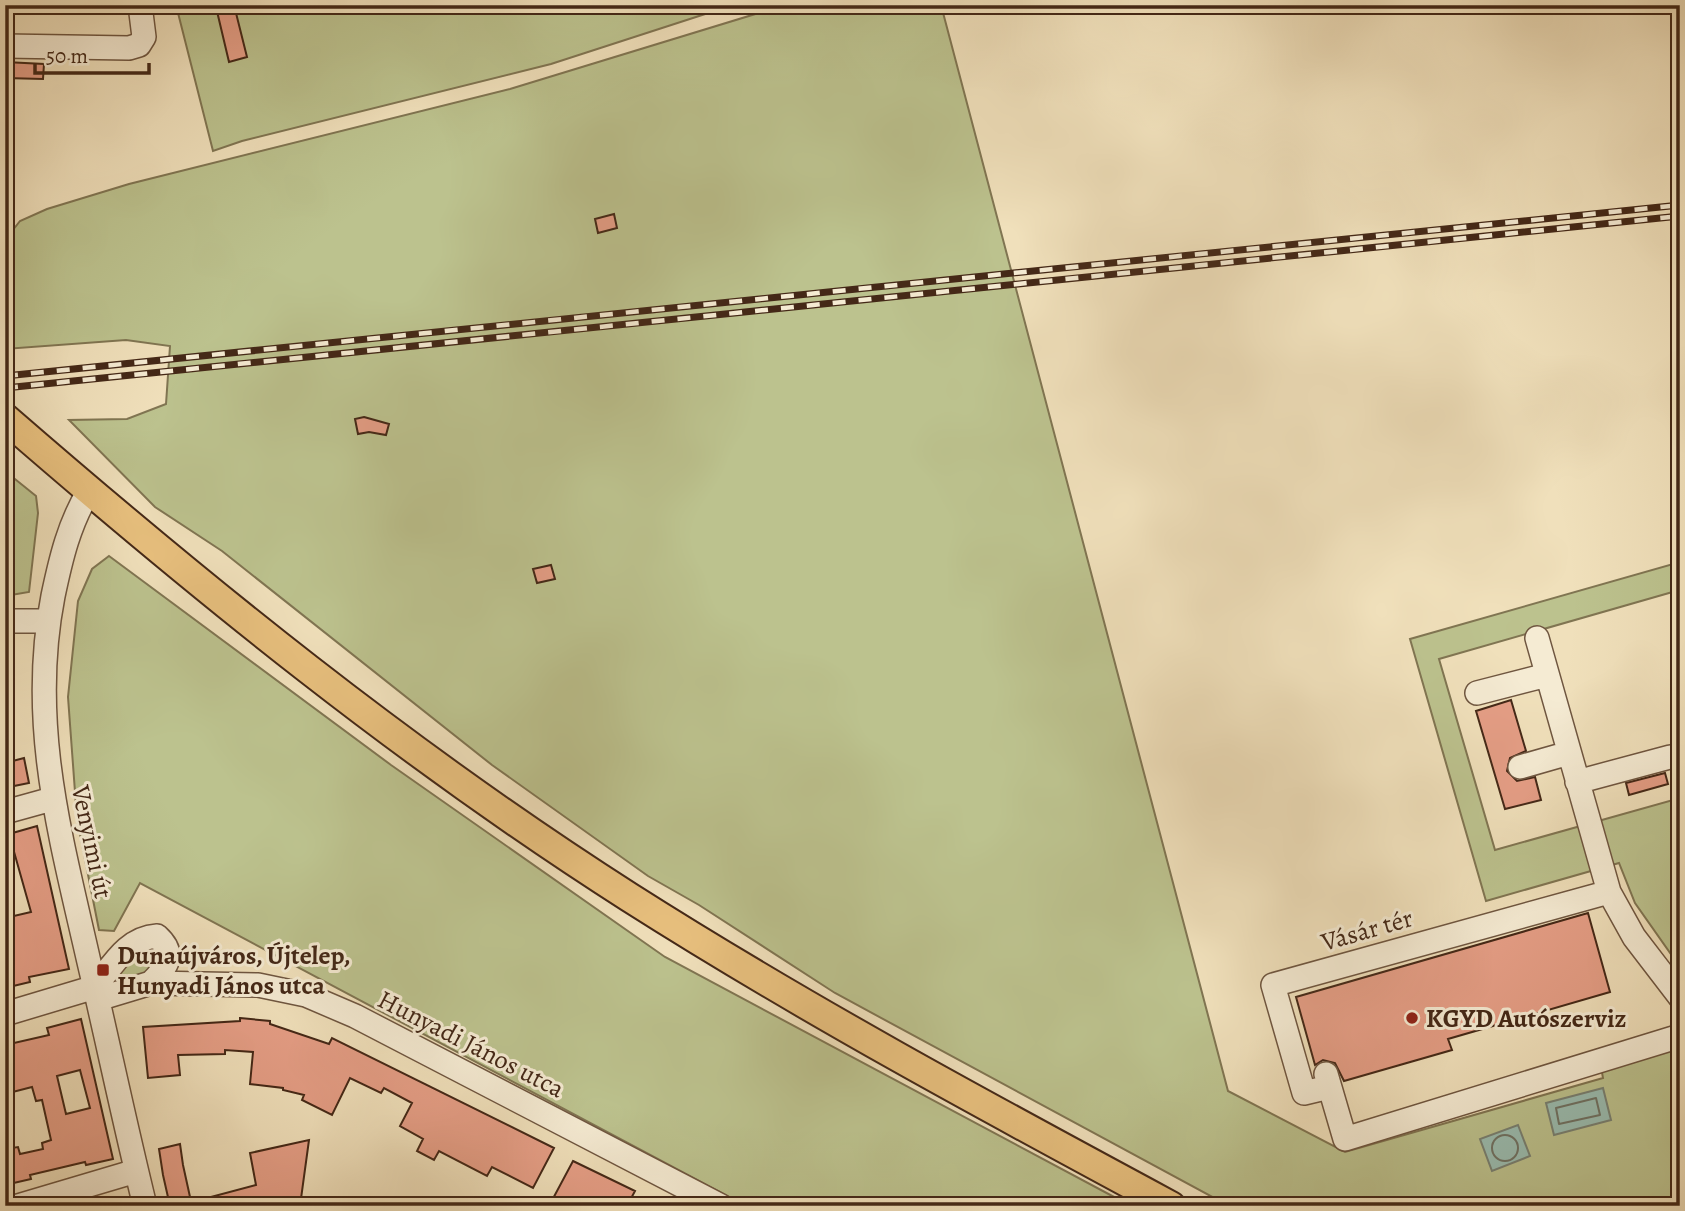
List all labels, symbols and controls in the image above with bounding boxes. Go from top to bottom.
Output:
scale bar [35,32,149,76]
text: 50 m [46,42,88,70]
street label: Venyimi út [63,781,121,902]
street label: Vásár tér [1316,900,1417,960]
place label: Dunaújváros, Újtelep, Hunyadi János utca [117,938,351,1003]
marker: Dunaújváros, Újtelep, Hunyadi János utca [95,962,111,978]
street label: Hunyadi János utca [372,982,570,1106]
place label: KGYD Autószerviz [1426,1001,1627,1036]
marker: KGYD Autószerviz [1404,1010,1420,1026]

